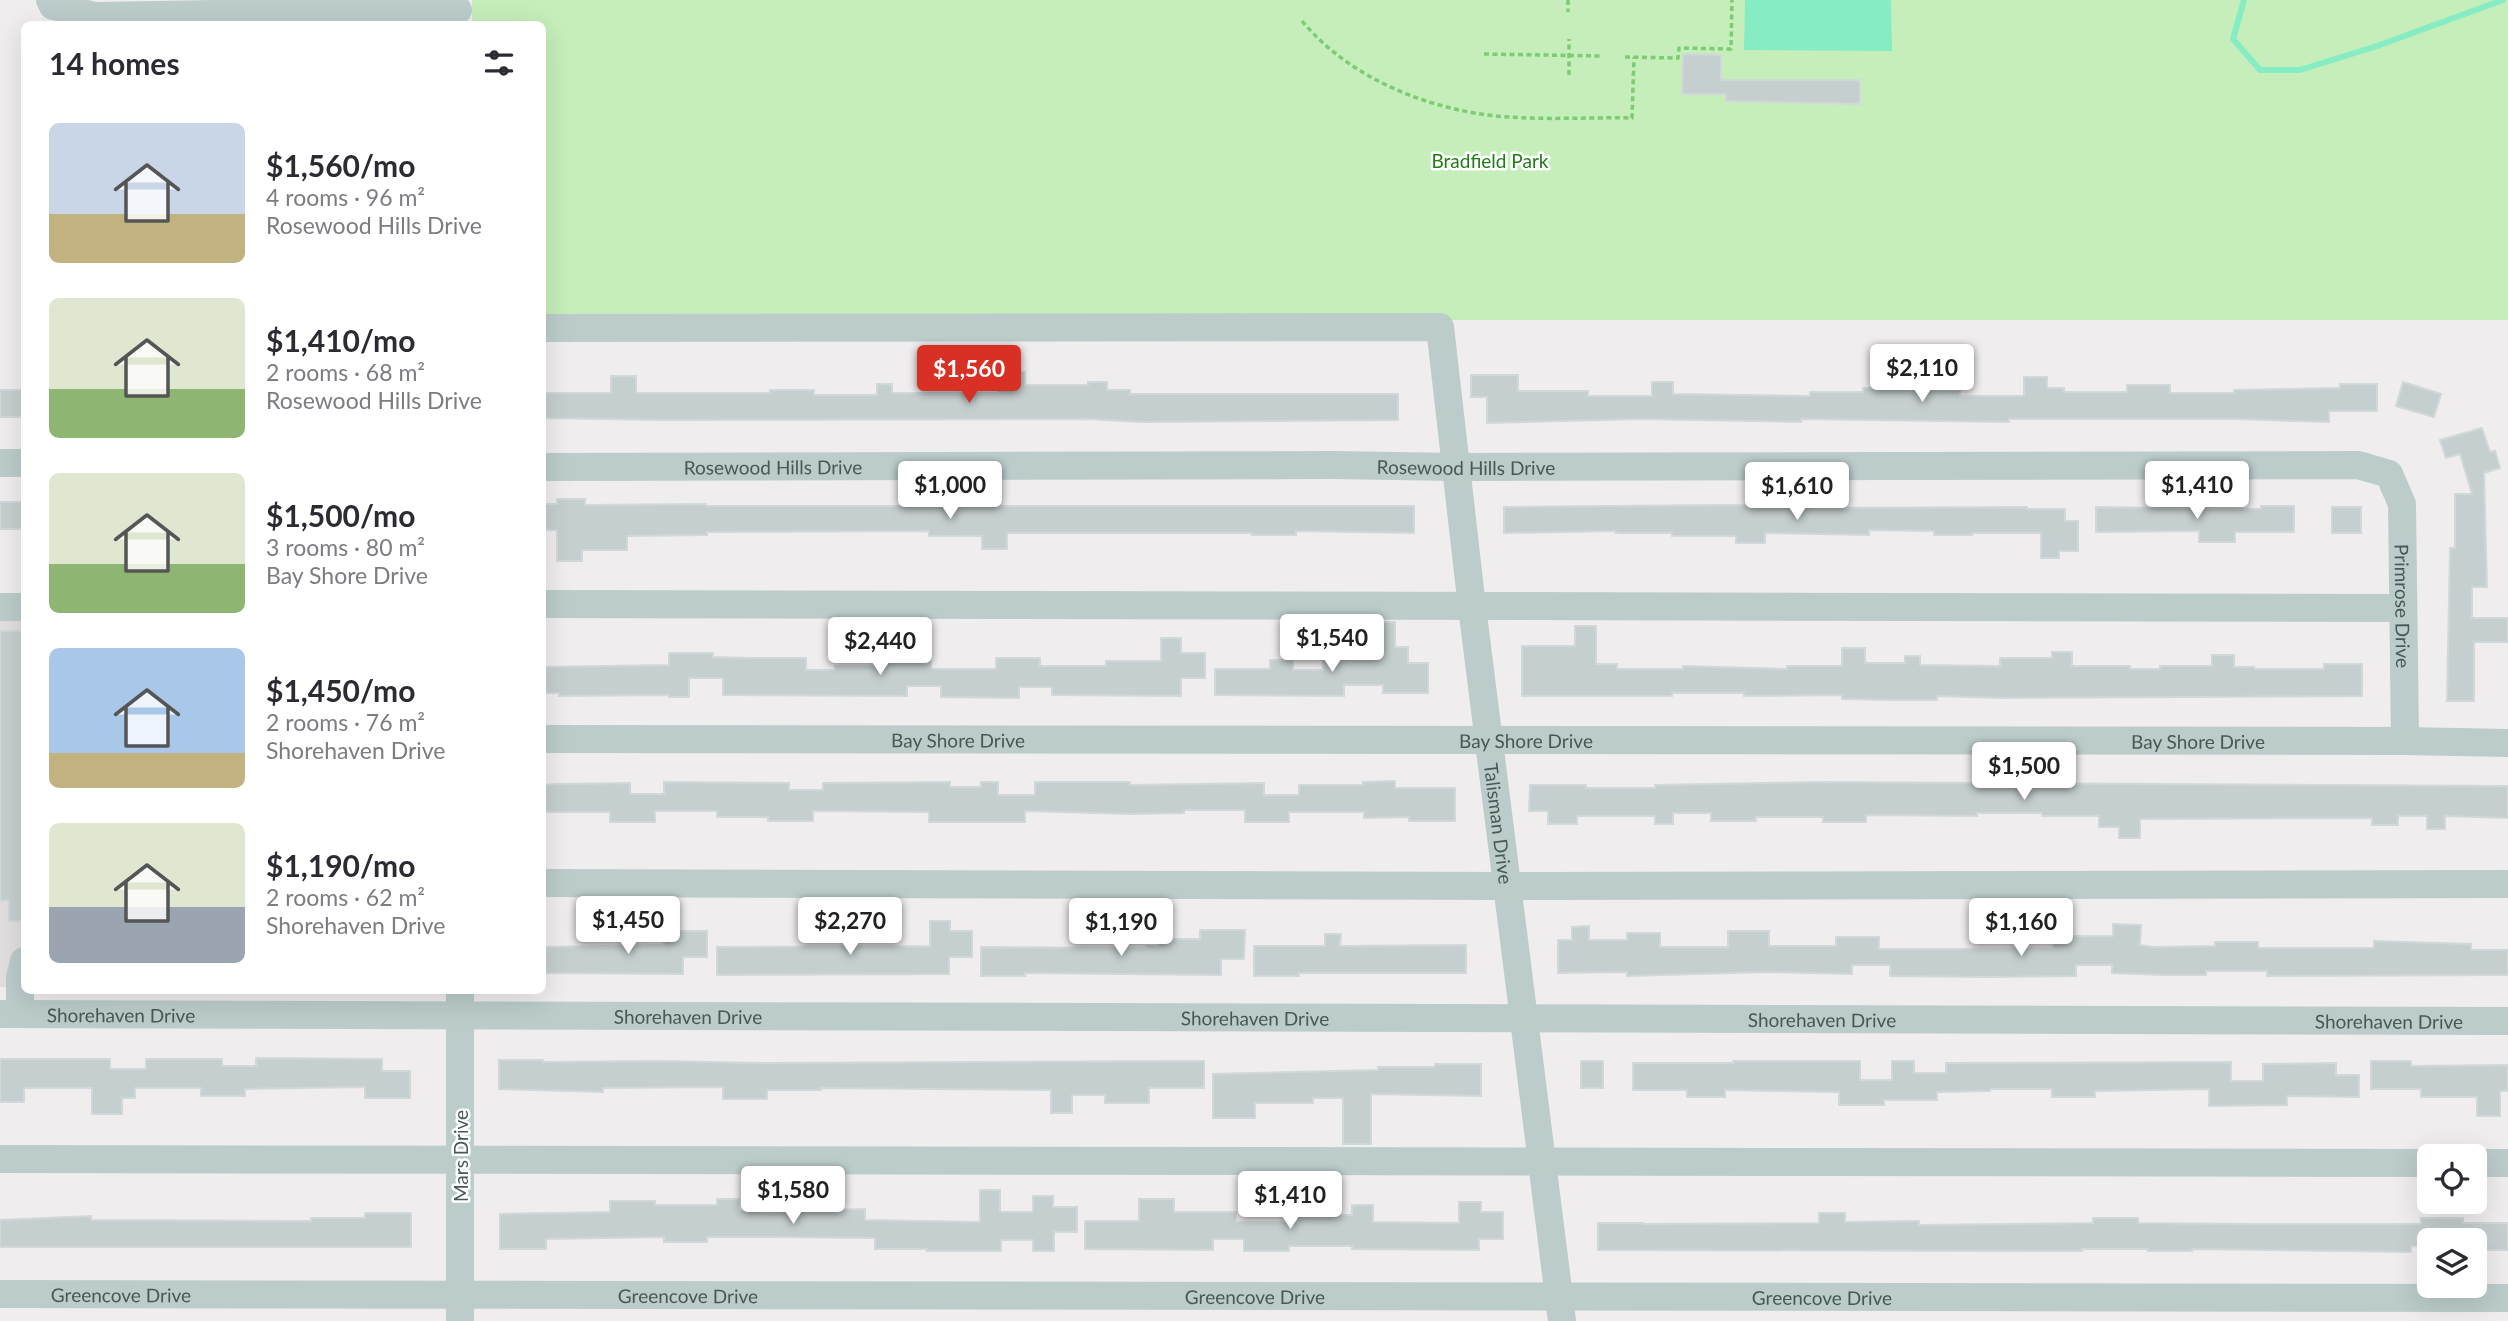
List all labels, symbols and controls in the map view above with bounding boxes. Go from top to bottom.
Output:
icon: filters [480,44,518,82]
text: 14 homes [49,45,180,81]
text: $1,560/mo [266,147,415,183]
park label: Bradfield Park [1432,149,1549,172]
icon: home [105,151,189,235]
text: 4 rooms · 96 m² [266,183,425,211]
text: Rosewood Hills Drive [266,211,482,239]
text: $1,410/mo [266,322,415,358]
icon: home [105,326,189,410]
pin: $2,110 [1865,344,1979,404]
pin: $1,560 [912,346,1026,405]
text: $2,110 [1886,353,1958,381]
text: $1,560 [933,354,1005,382]
text: 2 rooms · 68 m² [266,358,425,386]
text: Rosewood Hills Drive [266,386,482,414]
street label: Rosewood Hills Drive [1377,454,1555,479]
street label: Rosewood Hills Drive [684,455,862,478]
pin: $1,000 [893,462,1007,521]
pin: $1,610 [1740,462,1854,522]
pin: $1,410 [2140,462,2254,521]
text: $1,000 [914,470,986,498]
text: $1,410 [2161,470,2233,498]
text: $1,610 [1761,471,1833,499]
text: $1,500/mo [266,497,415,533]
icon: home [105,501,189,585]
text: 3 rooms · 80 m² [266,533,425,561]
street label: Primrose Drive [2391,544,2416,668]
text: Bay Shore Drive [266,561,428,589]
pin: $1,540 [1275,614,1389,674]
pin: $2,440 [823,618,937,677]
text: $1,540 [1296,623,1368,651]
text: $2,440 [844,626,916,654]
text: $1,450/mo [266,672,415,708]
icon: home [105,676,189,760]
text: 2 rooms · 76 m² [266,708,425,736]
street label: Bay Shore Drive [891,728,1025,751]
street label: Bay Shore Drive [1459,728,1593,752]
street label: Bay Shore Drive [2131,729,2265,752]
text: Shorehaven Drive [266,736,445,764]
pin: $1,500 [1967,742,2081,802]
text: $1,500 [1988,751,2060,779]
street label: Talisman Drive [1480,762,1518,885]
text: $1,190/mo [266,847,415,883]
icon: home [105,851,189,935]
text: 2 rooms · 62 m² [266,883,425,911]
pin: $1,450 [571,897,685,956]
pin: $2,270 [793,898,907,957]
pin: $1,190 [1064,898,1178,958]
pin: $1,160 [1964,898,2078,958]
text: $1,450 [592,905,664,933]
text: $2,270 [814,906,886,934]
text: $1,190 [1085,907,1157,935]
text: $1,160 [1985,907,2057,935]
text: Shorehaven Drive [266,911,445,939]
street label: Shorehaven Drive [47,1003,195,1026]
street label: Shorehaven Drive [614,1004,762,1028]
street label: Shorehaven Drive [1181,1006,1329,1029]
street label: Shorehaven Drive [1748,1007,1896,1031]
street label: Shorehaven Drive [2315,1009,2463,1032]
street label: Mars Drive [449,1110,472,1202]
map controls [2417,1144,2487,1298]
button: locate [2417,1144,2487,1214]
pin: $1,580 [736,1166,850,1226]
pin: $1,410 [1233,1172,1347,1231]
text: $1,580 [757,1175,829,1203]
text: $1,410 [1254,1180,1326,1208]
button: layers [2417,1228,2487,1298]
street label: Greencove Drive [51,1283,191,1306]
street label: Greencove Drive [618,1283,758,1307]
street label: Greencove Drive [1185,1284,1325,1308]
street label: Greencove Drive [1752,1285,1892,1309]

